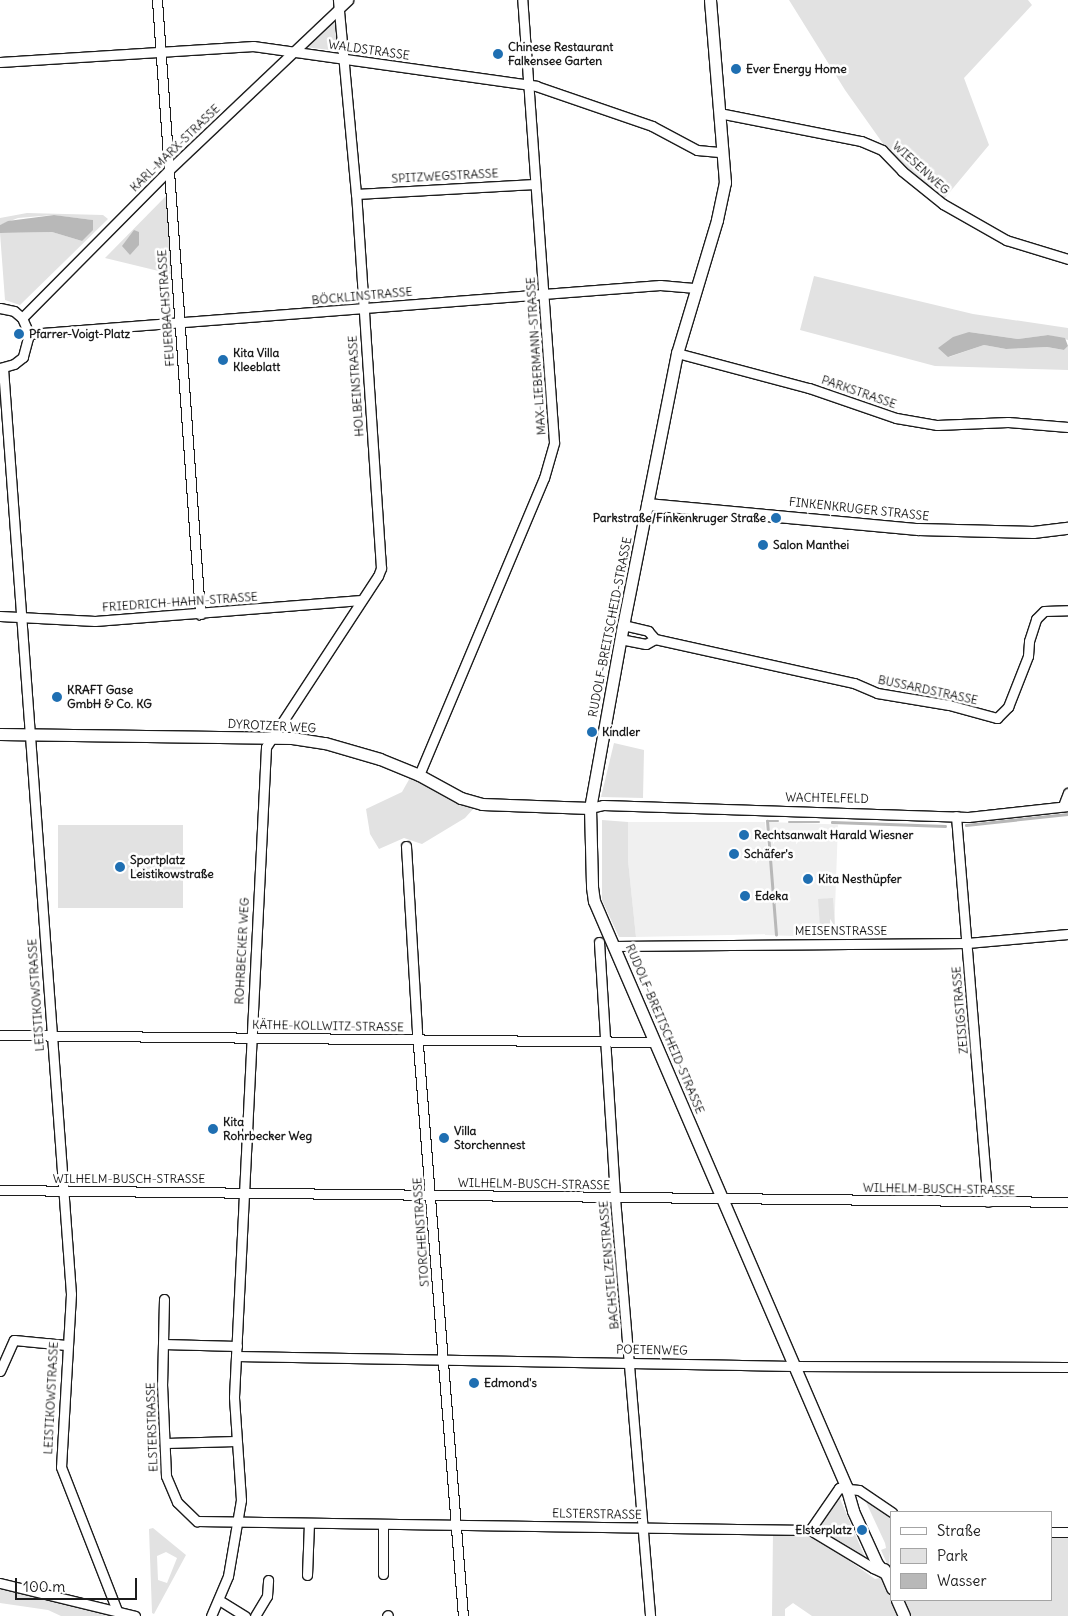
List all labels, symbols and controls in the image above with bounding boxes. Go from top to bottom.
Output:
street label: WALDSTRASSE [327,37,411,63]
place label: Chinese Restaurant Falkensee Garten [508,40,613,68]
marker: Chinese Restaurant Falkensee Garten [492,48,504,60]
place label: Ever Energy Home [746,62,847,76]
marker: Ever Energy Home [730,63,742,75]
street label: KARL-MARX-STRASSE [127,101,223,195]
street label: WIESENWEG [890,139,952,197]
street label: SPITZWEGSTRASSE [391,166,499,186]
street label: FEUERBACHSTRASSE [155,249,177,367]
street label: MAX-LIEBERMANN-STRASSE [523,276,549,436]
street label: BÖCKLINSTRASSE [311,284,413,308]
place label: Pfarrer-Voigt-Platz [29,327,130,341]
marker: Pfarrer-Voigt-Platz [13,328,25,340]
street label: HOLBEINSTRASSE [345,335,367,437]
place label: Kita Villa Kleeblatt [233,346,280,374]
marker: Kita Villa Kleeblatt [217,354,229,366]
street label: PARKSTRASSE [820,372,898,412]
street label: FINKENKRUGER STRASSE [788,494,930,524]
place label: Parkstraße/Finkenkruger Straße [593,511,766,525]
marker: Parkstraße/Finkenkruger Straße [770,512,782,524]
street label: RUDOLF-BREITSCHEID-STRASSE [585,536,635,718]
place label: Salon Manthei [773,538,849,552]
marker: Salon Manthei [757,539,769,551]
street label: FRIEDRICH-HAHN-STRASSE [102,589,258,615]
street label: BUSSARDSTRASSE [877,672,979,708]
place label: KRAFT Gase GmbH & Co. KG [67,683,152,711]
marker: KRAFT Gase GmbH & Co. KG [51,691,63,703]
street label: DYROTZER WEG [227,716,317,736]
place label: Kindler [602,725,640,739]
marker: Kindler [586,726,598,738]
street label: WACHTELFELD [785,790,869,806]
place label: Rechtsanwalt Harald Wiesner [754,828,913,842]
marker: Rechtsanwalt Harald Wiesner [738,829,750,841]
place label: Schäfer's [744,847,793,861]
marker: Schäfer's [728,848,740,860]
place label: Sportplatz Leistikowstraße [130,853,214,881]
marker: Sportplatz Leistikowstraße [114,861,126,873]
place label: Kita Nesthüpfer [818,872,902,886]
marker: Kita Nesthüpfer [802,873,814,885]
place label: Edeka [755,889,788,903]
marker: Edeka [739,890,751,902]
street label: ROHRBECKER WEG [232,897,252,1005]
street label: MEISENSTRASSE [795,924,887,938]
street label: LEISTIKOWSTRASSE [25,938,47,1052]
street label: RUDOLF-BREITSCHEID-STRASSE [623,942,707,1116]
street label: ZEISIGSTRASSE [949,965,971,1055]
street label: KÄTHE-KOLLWITZ-STRASSE [252,1017,404,1035]
place label: Kita Rohrbecker Weg [223,1115,312,1143]
marker: Kita Rohrbecker Weg [207,1123,219,1135]
place label: Villa Storchennest [454,1124,525,1152]
marker: Villa Storchennest [438,1132,450,1144]
street label: WILHELM-BUSCH-STRASSE [53,1172,205,1186]
street label: WILHELM-BUSCH-STRASSE [458,1175,610,1193]
street label: STORCHENSTRASSE [410,1177,432,1287]
street label: WILHELM-BUSCH-STRASSE [863,1180,1015,1198]
street label: BACHSTELZENSTRASSE [596,1200,622,1330]
street label: LEISTIKOWSTRASSE [41,1341,61,1455]
street label: POETENWEG [616,1342,688,1358]
place label: Edmond's [484,1376,537,1390]
marker: Edmond's [468,1377,480,1389]
street label: ELSTERSTRASSE [143,1382,161,1472]
street label: ELSTERSTRASSE [552,1506,642,1522]
legend [890,1511,1053,1601]
text: Straße [937,1521,981,1540]
place label: Elsterplatz [795,1523,852,1537]
marker: Elsterplatz [856,1524,868,1536]
text: Park [937,1546,968,1565]
scale bar [18,1568,140,1600]
text: Wasser [937,1571,987,1590]
text: 100 m [23,1577,65,1596]

